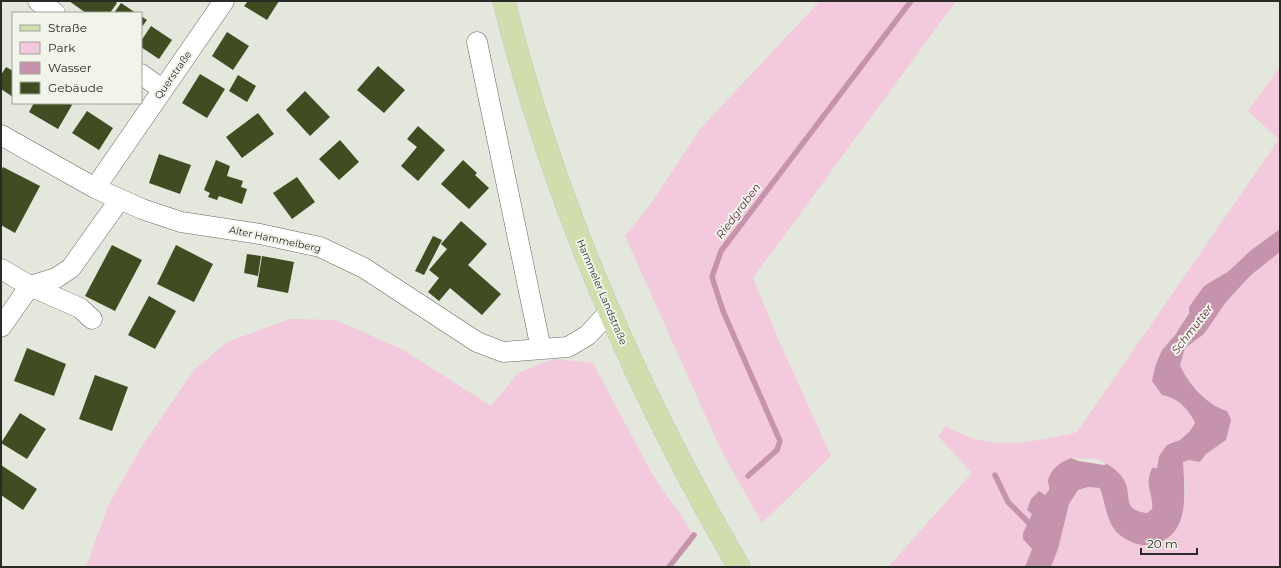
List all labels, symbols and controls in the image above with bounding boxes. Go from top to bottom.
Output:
legend [12,12,142,104]
text: Straße [48,20,87,35]
text: Park [48,40,76,55]
street label: Querstraße [152,48,194,102]
text: Wasser [48,60,92,75]
text: Gebäude [48,80,103,95]
water label: Riedgraben [713,181,763,241]
street label: Alter Hammelberg [228,223,322,255]
street label: Hammeler Landstraße [574,237,630,347]
water label: Schmutter [1168,301,1216,357]
scale bar [1141,530,1197,556]
text: 20 m [1147,536,1178,551]

